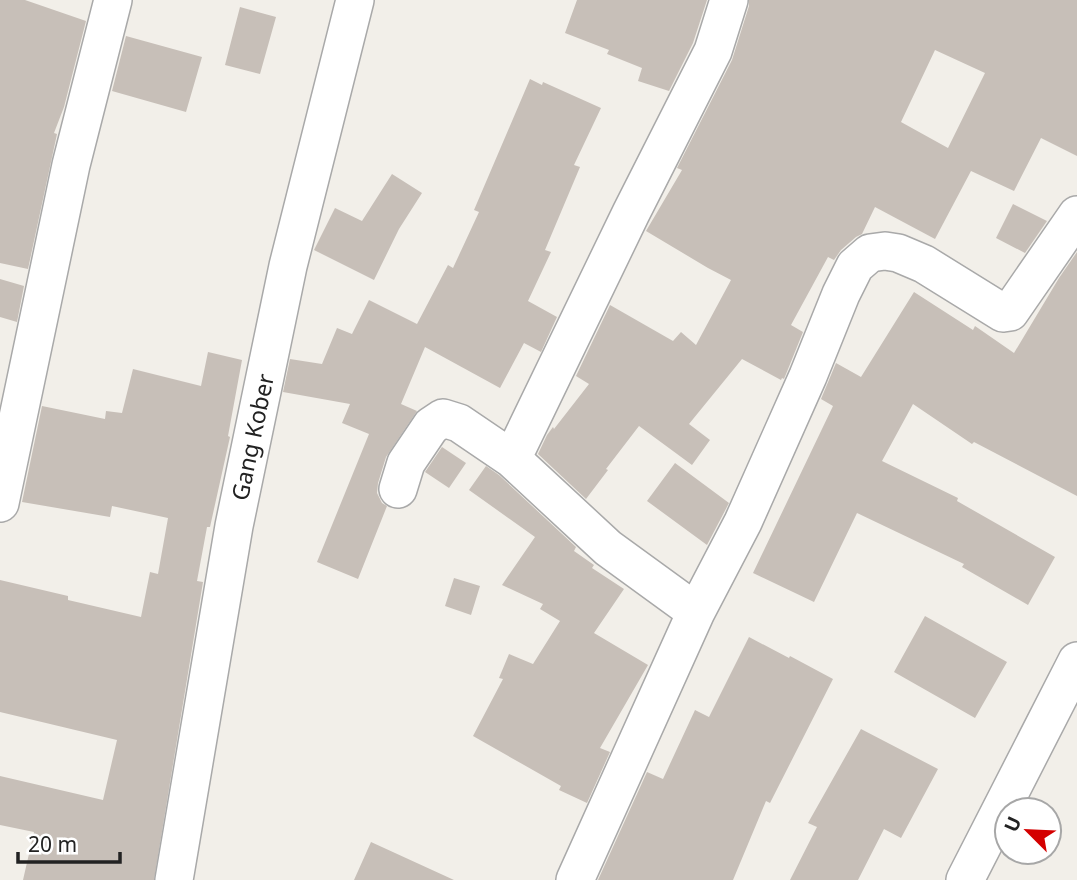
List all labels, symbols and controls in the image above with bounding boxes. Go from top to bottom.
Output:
street label: Gang Kober [223,370,281,503]
north arrow [993,796,1063,866]
text: U [998,812,1027,836]
scale bar [18,820,119,864]
text: 20 m [28,830,77,858]

